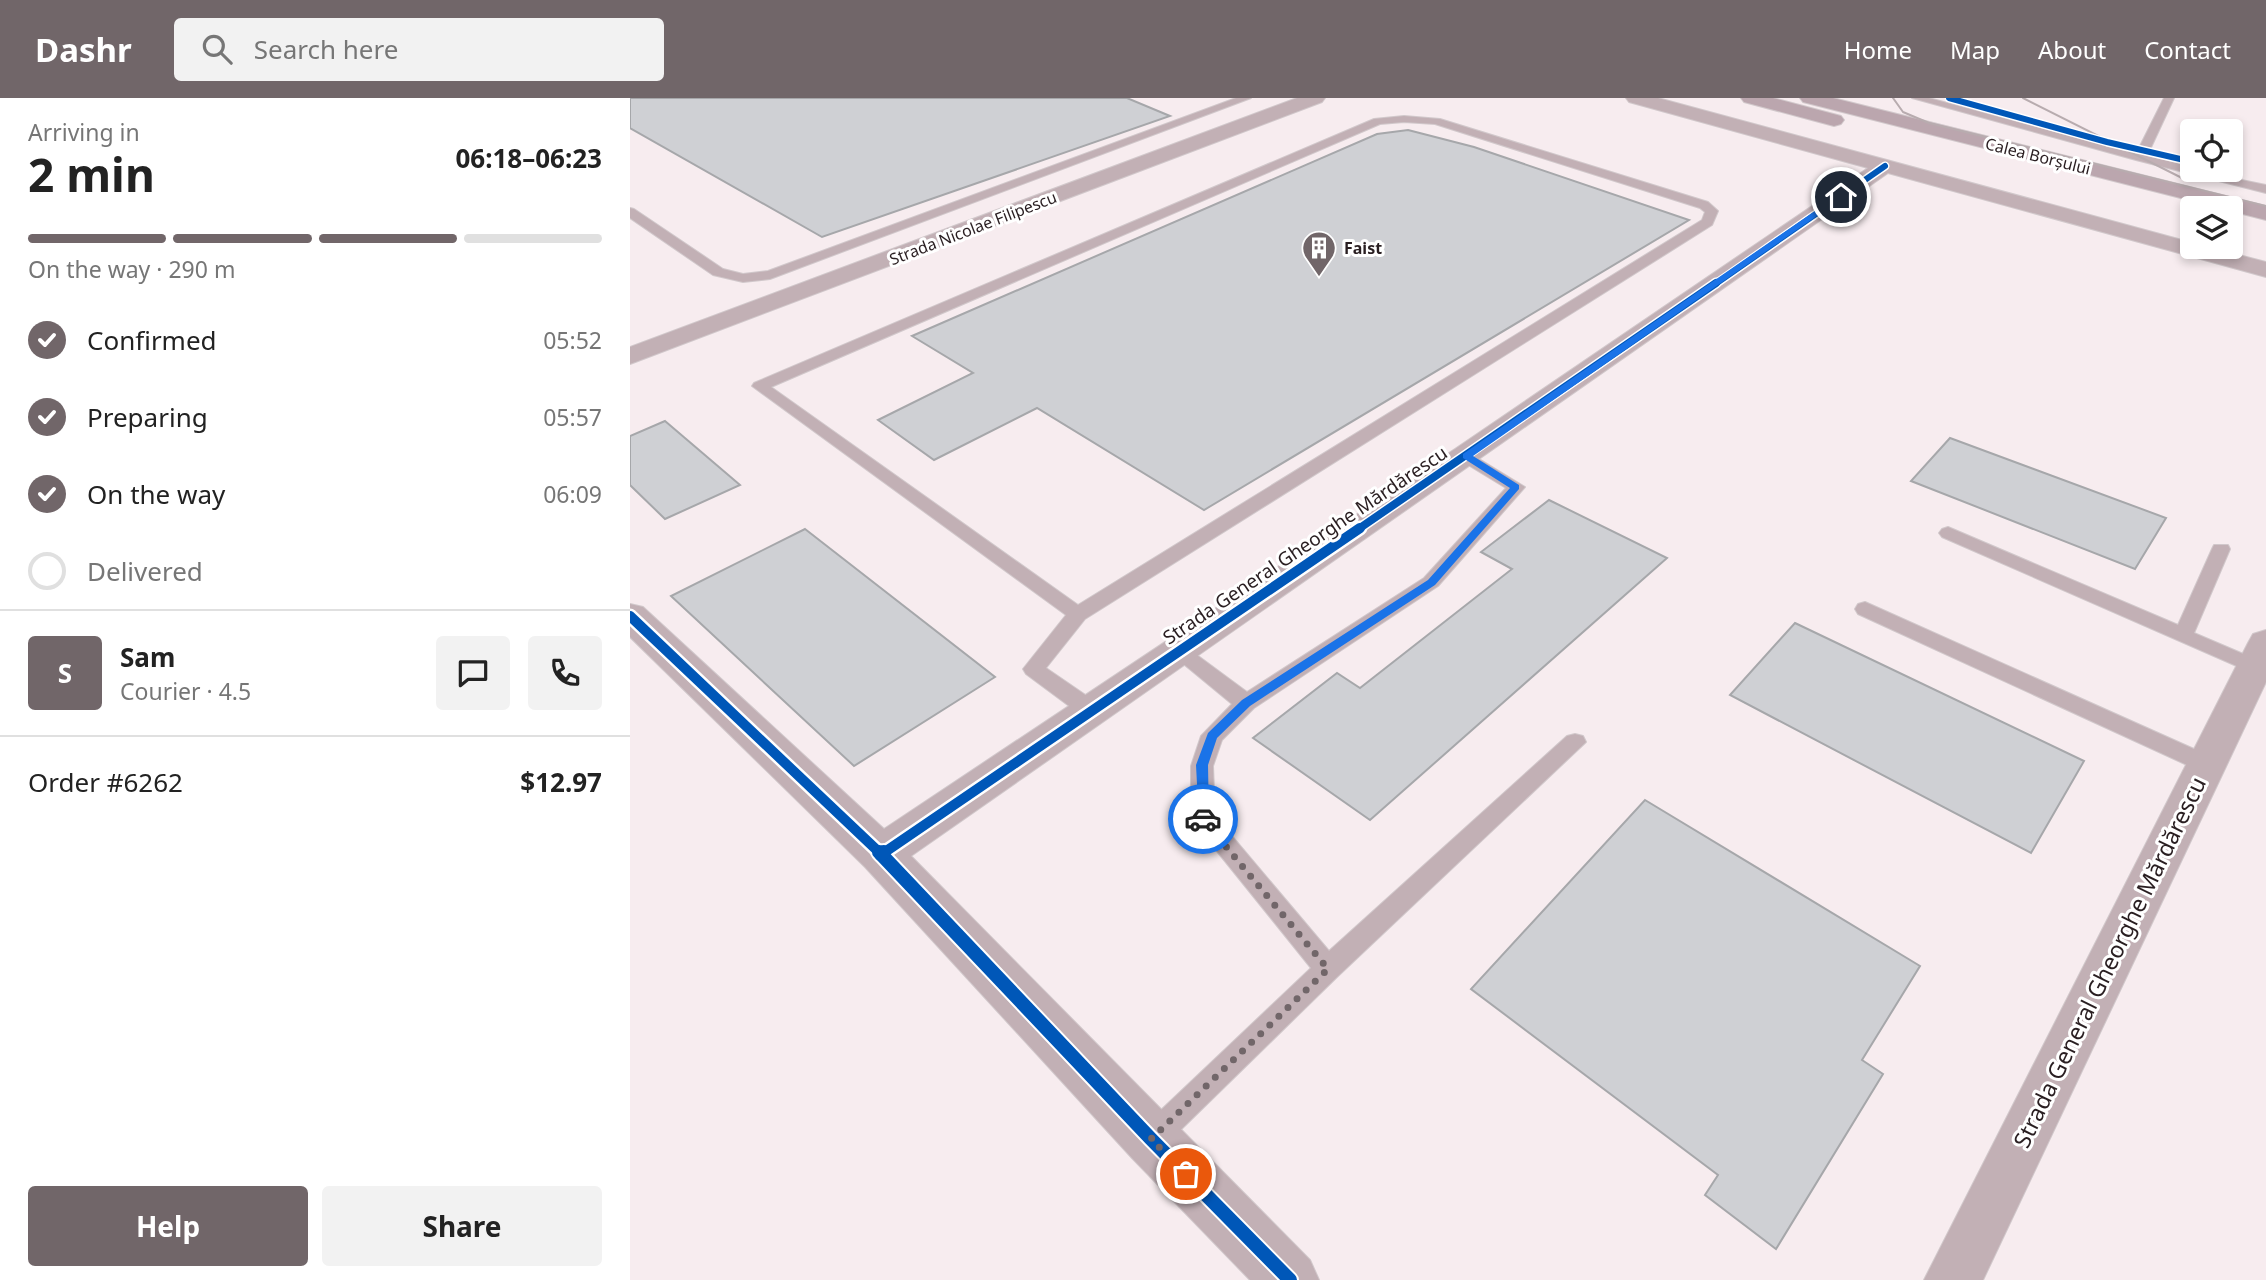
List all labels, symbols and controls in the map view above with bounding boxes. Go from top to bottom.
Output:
search box [174,18,664,81]
text: Dashr [35,27,132,72]
icon: search [198,30,236,68]
text: Search here [254,31,398,67]
text: Home [1844,33,1912,66]
text: Map [1950,33,2000,66]
text: About [2038,33,2106,66]
text: Contact [2144,33,2231,66]
text: Arriving in [28,116,140,148]
map controls [2180,119,2243,259]
button: locate [2180,119,2243,182]
street label: Calea Borșului [1983,132,2093,180]
text: 06:18–06:23 [455,140,602,176]
text: 2 min [28,143,155,205]
pin [1811,167,1871,227]
icon: home [1822,178,1860,216]
street label: Strada Nicolae Filipescu [886,186,1060,270]
button: layers [2180,196,2243,259]
building icon: Faist [1300,229,1338,278]
place label: Faist [1344,237,1382,259]
text: On the way · 290 m [28,253,235,285]
icon: check [28,321,66,359]
text: Confirmed [87,322,217,358]
text: 05:52 [543,324,602,356]
icon: check [28,398,66,436]
text: Preparing [87,399,208,435]
text: 05:57 [543,401,602,433]
street label: Strada General Gheorghe Mărdărescu [1158,440,1452,650]
icon: check [28,475,66,513]
text: On the way [87,476,225,512]
text: 06:09 [543,478,602,510]
text: Delivered [87,553,203,589]
button: chat [436,636,510,710]
button: phone [528,636,602,710]
text: Sam [120,639,175,675]
text: S [58,655,72,691]
text: Courier · 4.5 [120,675,251,707]
text: Order #6262 [28,764,183,800]
text: $12.97 [520,764,602,800]
street label: Strada General Gheorghe Mărdărescu [2005,771,2213,1153]
courier [1168,784,1238,854]
icon: car [1184,800,1222,838]
pin [1156,1144,1216,1204]
icon: bag [1167,1155,1205,1193]
button: Help [28,1186,308,1266]
button: Share [322,1186,602,1266]

